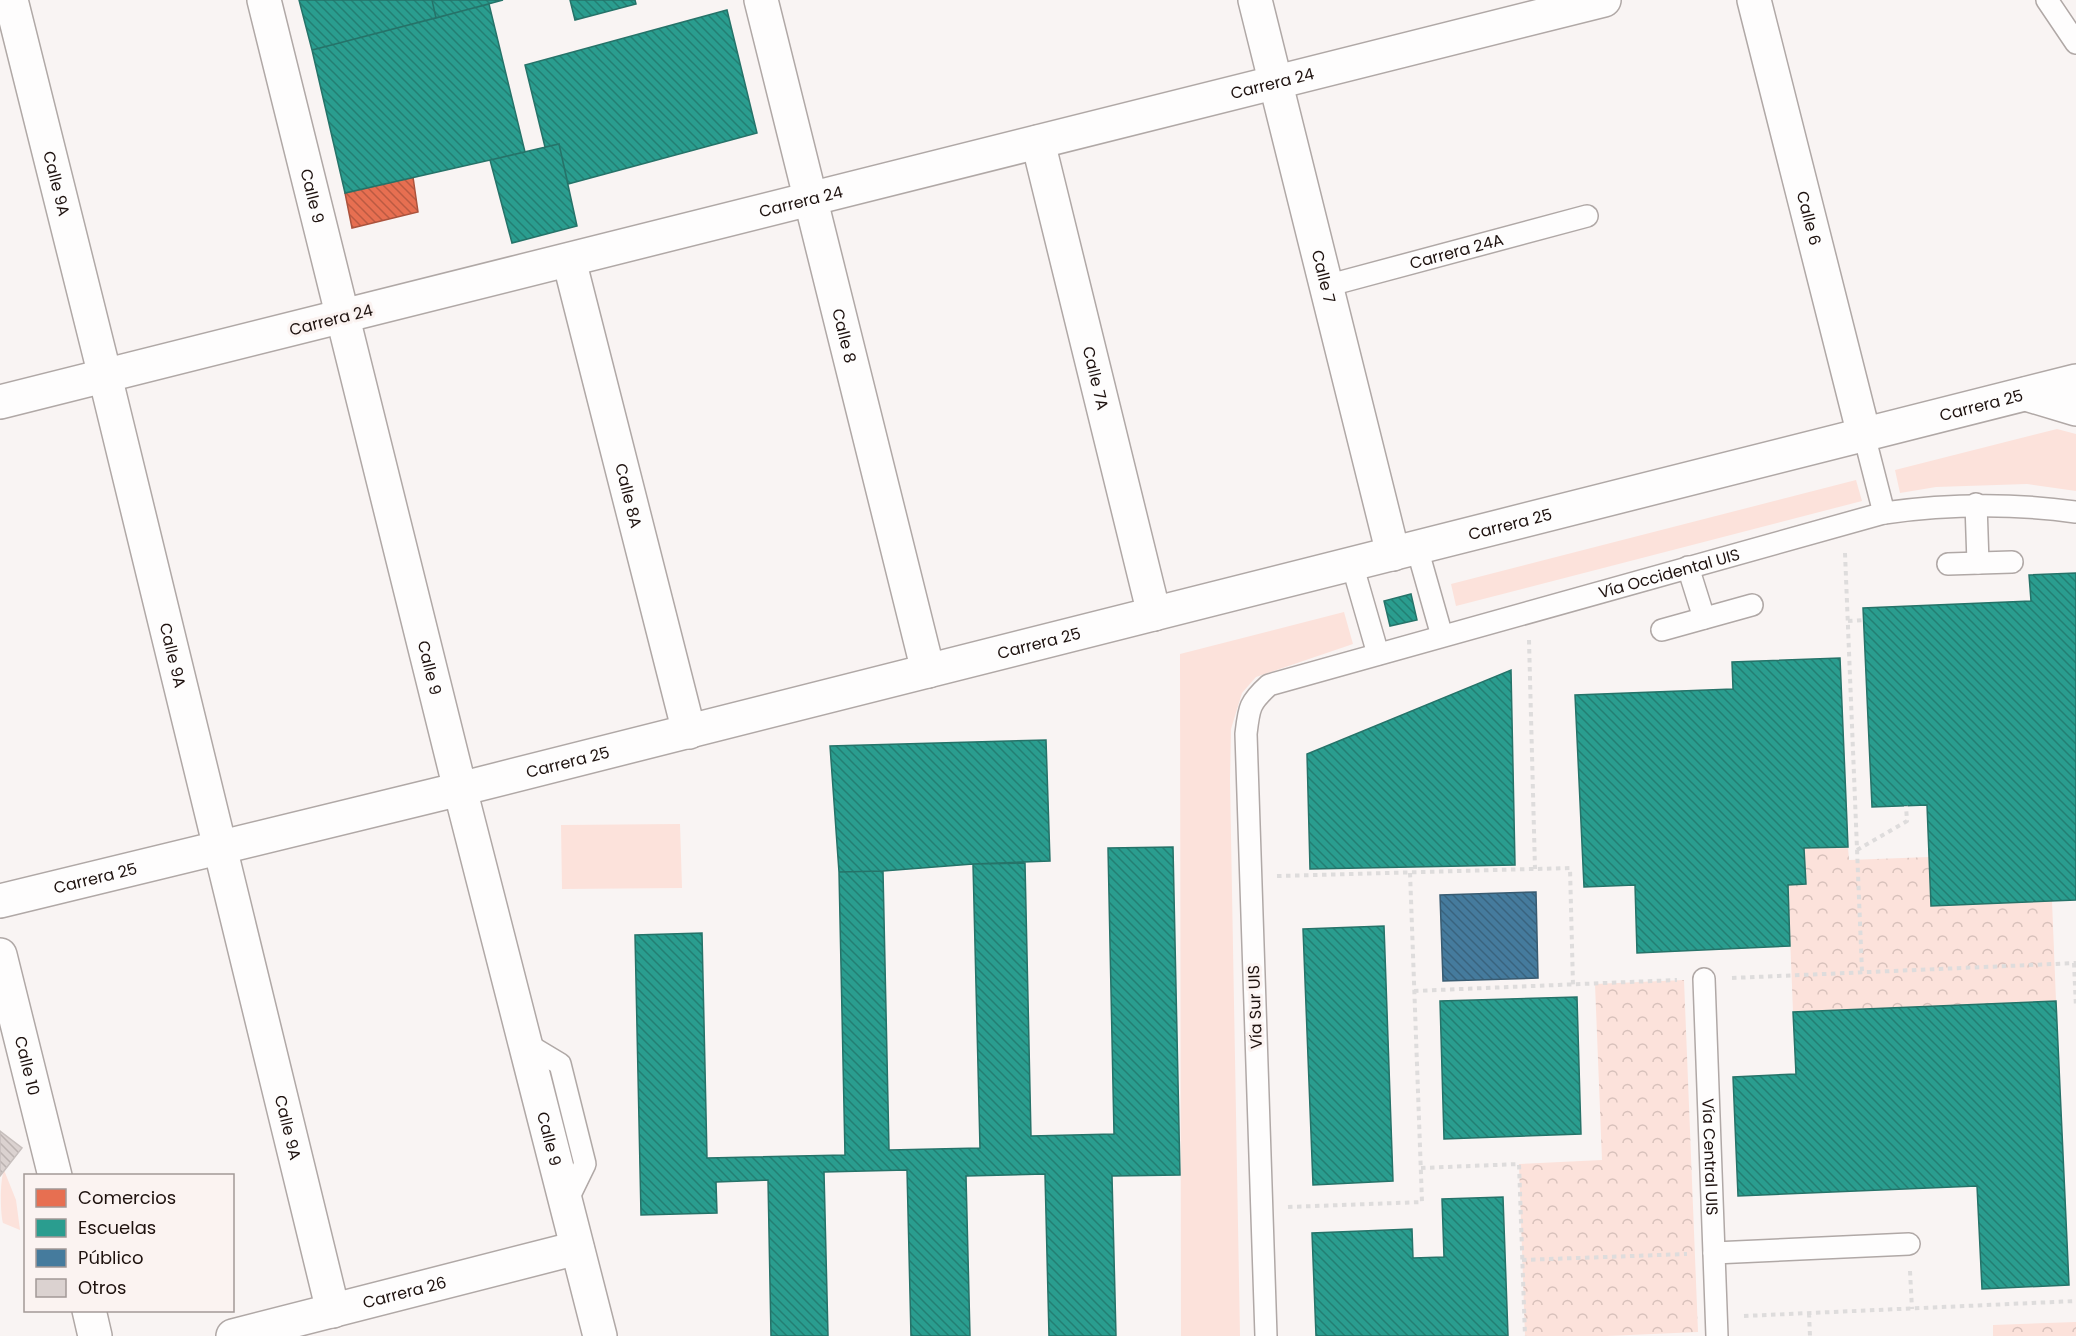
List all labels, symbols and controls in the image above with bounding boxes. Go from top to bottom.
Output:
street label: Carrera 24 [1228,62,1316,105]
street label: Calle 9A [38,148,76,218]
street label: Calle 9 [295,166,331,226]
street label: Carrera 24 [757,180,845,223]
street label: Calle 6 [1791,188,1827,248]
street label: Carrera 24A [1407,227,1506,275]
street label: Calle 7 [1306,248,1342,306]
street label: Carrera 24 [287,299,375,341]
street label: Calle 8 [827,306,862,365]
street label: Calle 7A [1077,344,1115,412]
street label: Carrera 25 [1937,383,2025,427]
street label: Calle 8A [610,461,648,531]
street label: Carrera 25 [1466,502,1554,545]
street label: Vía Occidental UIS [1596,542,1742,604]
street label: Calle 9A [154,620,192,690]
street label: Carrera 25 [995,621,1083,664]
street label: Calle 9 [412,638,448,697]
street label: Carrera 25 [523,740,612,783]
street label: Carrera 25 [51,857,139,899]
street label: Vía Sur UIS [1242,965,1268,1049]
street label: Calle 10 [9,1034,46,1098]
street label: Calle 9A [269,1093,307,1162]
street label: Vía Central UIS [1697,1098,1724,1216]
street label: Calle 9 [532,1109,568,1168]
legend [24,1174,234,1312]
text: Comercios [78,1185,176,1210]
text: Escuelas [78,1215,156,1240]
text: Público [78,1245,143,1270]
street label: Carrera 26 [360,1270,449,1314]
text: Otros [78,1275,126,1300]

